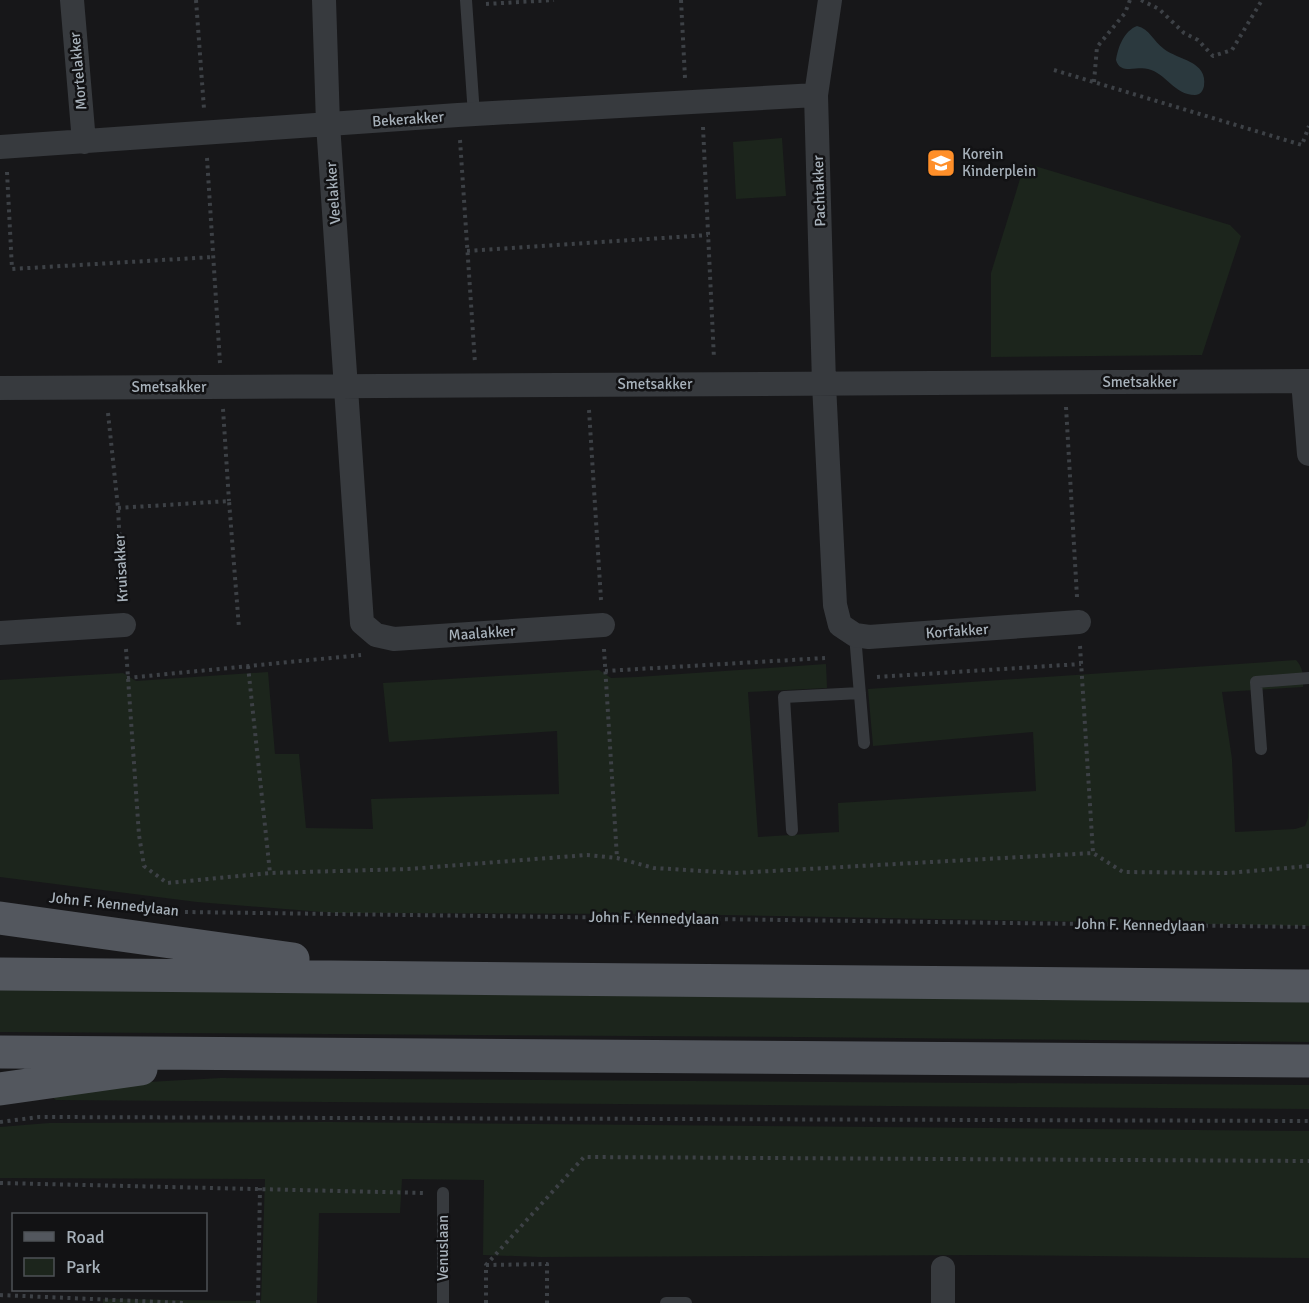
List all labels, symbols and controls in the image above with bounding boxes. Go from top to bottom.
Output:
street label: Mortelakker [66,31,90,111]
street label: Bekerakker [371,107,445,130]
place label: Korein Kinderplein [962,145,1036,180]
school or university icon: Korein Kinderplein [925,147,957,179]
street label: Pachtakker [809,154,829,227]
street label: Veelakker [322,161,344,225]
street label: Smetsakker [1103,373,1178,391]
street label: Smetsakker [618,375,693,393]
street label: Smetsakker [132,378,207,396]
street label: Kruisakker [110,533,132,603]
street label: Korfakker [925,620,989,642]
street label: Maalakker [448,622,517,644]
street label: John F. Kennedylaan [48,888,180,920]
street label: John F. Kennedylaan [589,908,719,928]
street label: John F. Kennedylaan [1075,915,1205,935]
legend [12,1213,207,1291]
street label: Venuslaan [434,1215,452,1281]
text: Road [66,1226,105,1248]
text: Park [66,1256,101,1278]

